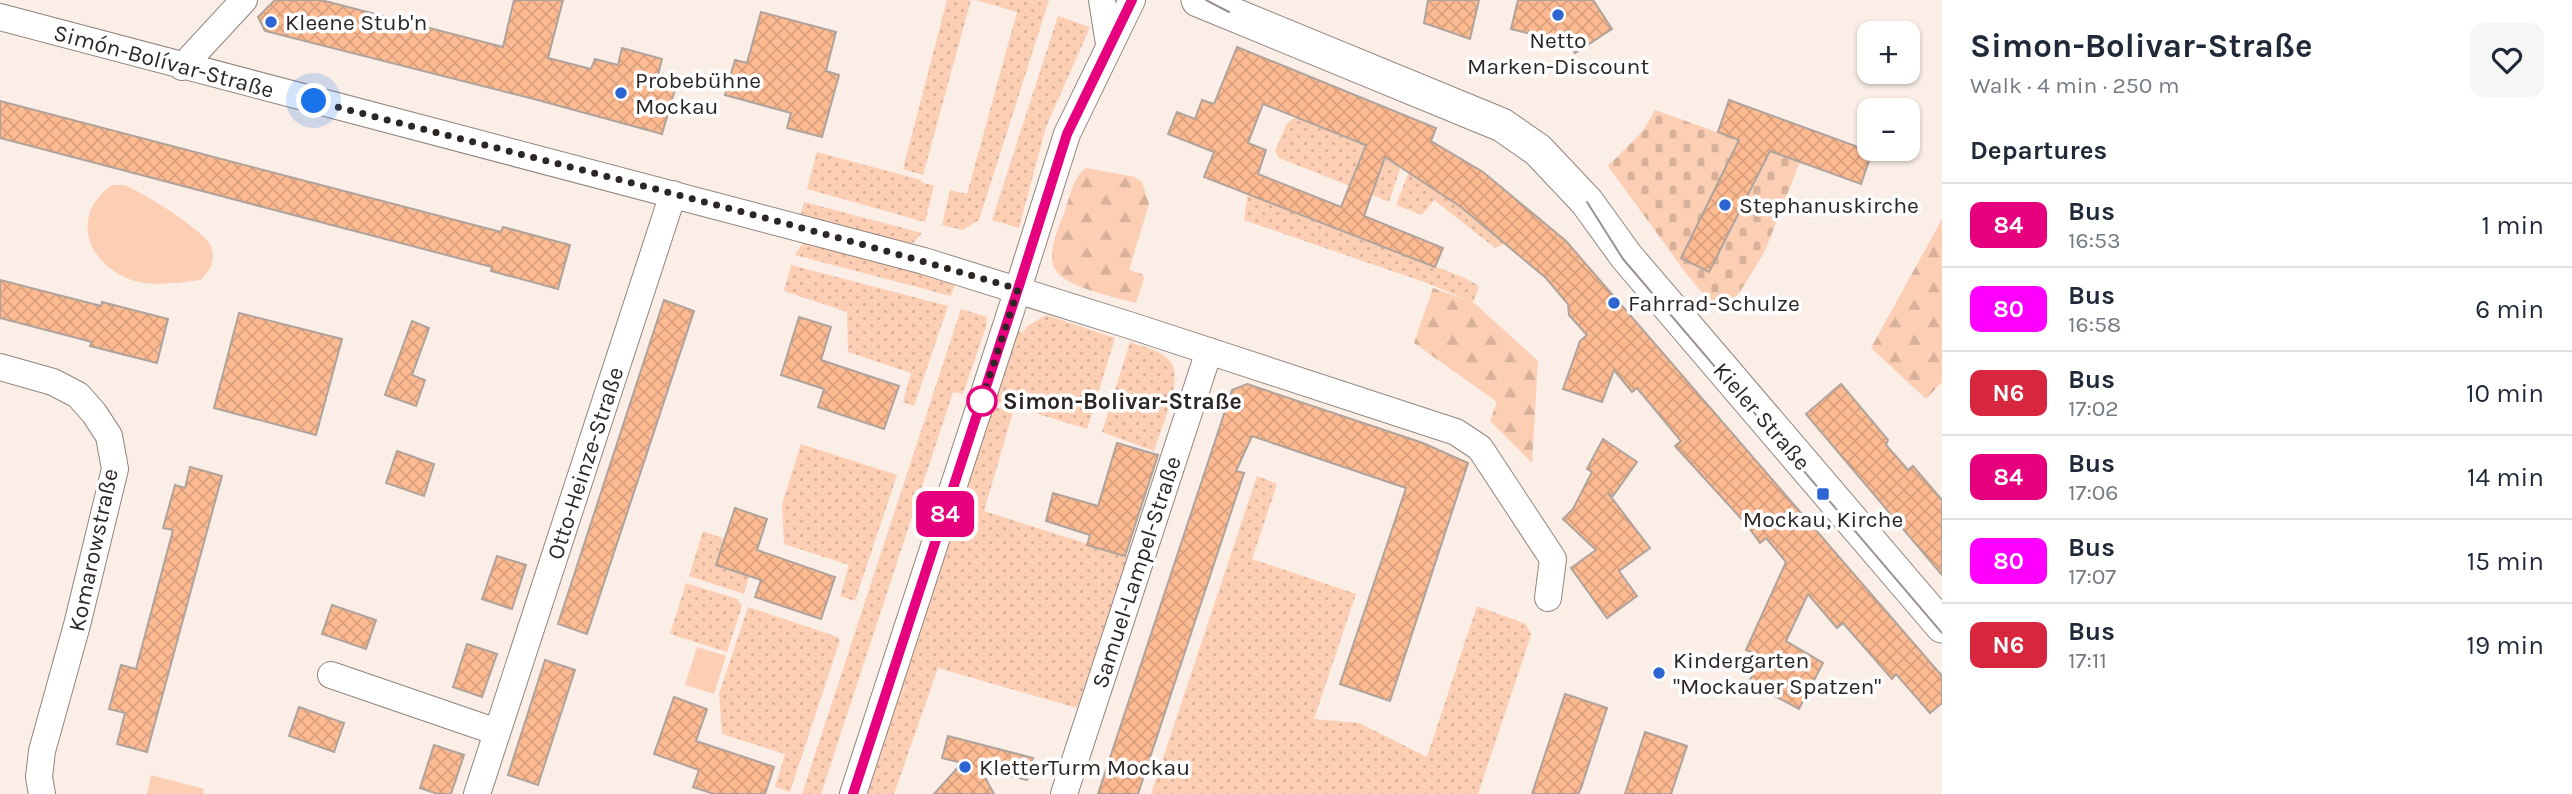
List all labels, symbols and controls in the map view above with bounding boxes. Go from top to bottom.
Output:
marker: Netto Marken-Discount [1550,7,1566,23]
place label: Kleene Stub'n [285,9,427,36]
marker: Kleene Stub'n [263,14,279,30]
street label: Simón-Bolívar-Straße [51,19,277,104]
map controls [1857,21,1920,161]
button: + [1857,21,1920,84]
button: heart [2470,23,2544,97]
place label: Netto Marken-Discount [1467,27,1649,80]
text: Simon-Bolivar-Straße [1970,27,2313,65]
place label: Probebühne Mockau [635,67,761,120]
text: Walk · 4 min · 250 m [1970,72,2179,99]
your location [296,83,331,118]
marker: Probebühne Mockau [613,85,629,101]
button: − [1857,98,1920,161]
text: Departures [1970,135,2107,166]
place label: Stephanuskirche [1739,192,1919,219]
text: Bus [2068,196,2115,227]
marker: Stephanuskirche [1717,197,1733,213]
text: 1 min [2481,210,2544,241]
text: 84 [1994,211,2023,239]
text: 16:53 [2068,227,2121,254]
text: Bus [2068,280,2115,311]
place label: Fahrrad-Schulze [1628,290,1800,317]
text: 6 min [2475,294,2544,325]
marker: Fahrrad-Schulze [1606,295,1622,311]
text: 80 [1993,295,2024,323]
text: 16:58 [2068,311,2121,338]
street label: Kieler Straße [1707,357,1816,476]
street label: Otto-Heinze-Straße [542,363,629,563]
text: Bus [2068,364,2115,395]
text: 10 min [2466,378,2544,409]
text: N6 [1993,379,2024,407]
marker: Simon-Bolivar-Straße [967,386,997,416]
place label: Simon-Bolivar-Straße [1003,388,1242,415]
text: 17:02 [2068,395,2119,422]
text: Bus [2068,448,2115,479]
street label: Samuel-Lampel-Straße [1086,453,1187,692]
text: 14 min [2467,462,2544,493]
text: 84 [1994,463,2023,491]
street label: Komarowstraße [63,466,124,634]
text: 17:06 [2068,479,2119,506]
marker: Mockau, Kirche [1815,486,1831,502]
line badge: 84 [914,491,976,537]
text: 84 [930,500,960,528]
place label: Mockau, Kirche [1743,506,1903,533]
text: Bus [2068,532,2115,563]
text: 15 min [2467,546,2544,577]
text: 80 [1993,547,2024,575]
text: 17:07 [2068,563,2116,590]
text: Bus [2068,616,2115,647]
text: 19 min [2466,630,2544,661]
text: N6 [1993,631,2024,659]
place label: Kindergarten "Mockauer Spatzen" [1673,647,1881,700]
text: 17:11 [2068,647,2107,674]
marker: Kindergarten "Mockauer Spatzen" [1651,665,1667,681]
place label: KletterTurm Mockau [979,754,1190,781]
marker: KletterTurm Mockau [957,759,973,775]

